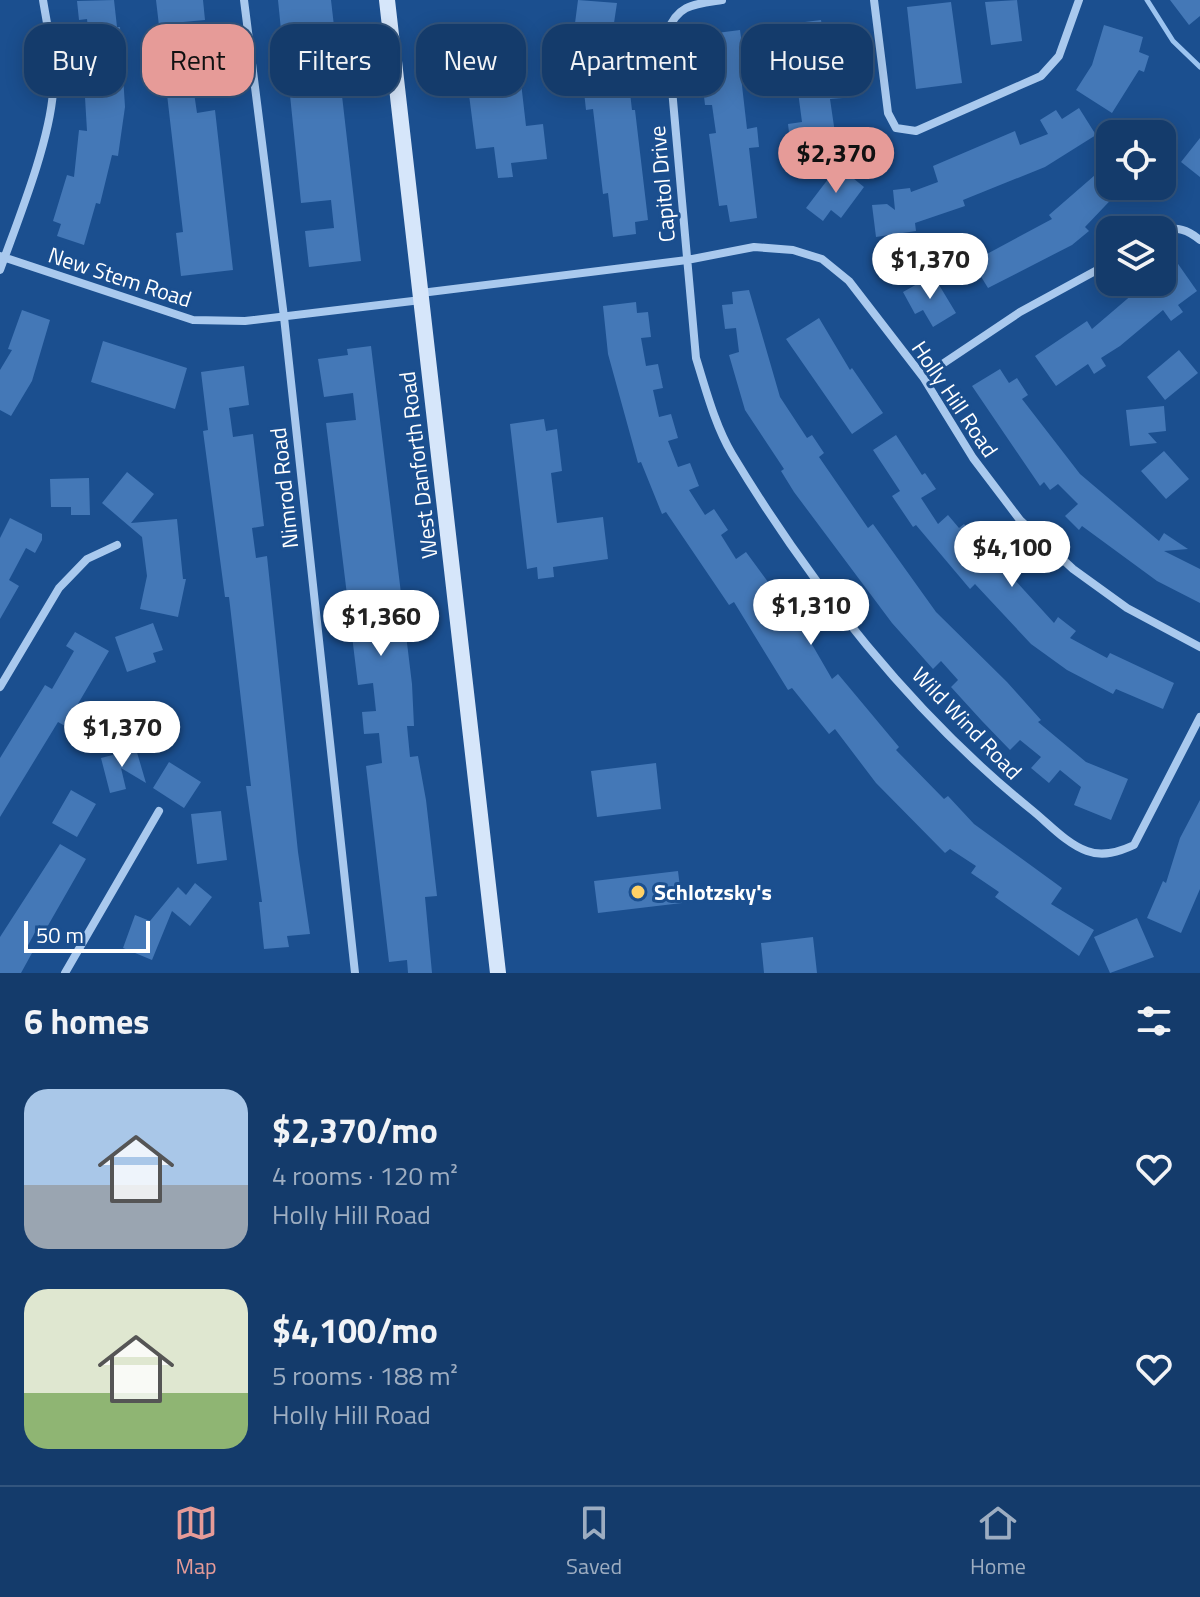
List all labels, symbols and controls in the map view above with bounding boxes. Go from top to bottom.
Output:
chip: Buy [24,24,126,96]
chip: Rent [142,24,254,96]
chip: Filters [270,24,400,96]
chip: New [416,24,526,96]
chip: Apartment [542,24,725,96]
chip: House [741,24,873,96]
map controls [1096,120,1176,296]
button: locate [1096,120,1176,200]
street label: Capitol Drive [640,124,684,244]
pin: $2,370 [771,127,901,195]
text: $2,370 [796,133,876,172]
button: layers [1096,216,1176,296]
pin: $1,370 [865,233,995,301]
street label: New Stem Road [44,238,196,316]
text: $1,370 [890,239,970,278]
street label: Holly Hill Road [903,334,1007,464]
street label: West Danforth Road [390,369,446,561]
street label: Nimrod Road [261,426,307,550]
pin: $4,100 [947,521,1077,589]
text: $4,100 [972,527,1052,566]
pin: $1,310 [746,579,876,647]
text: $1,310 [771,585,851,624]
pin: $1,360 [316,590,446,658]
text: $1,360 [341,596,421,635]
street label: Wild Wind Road [904,659,1030,787]
pin: $1,370 [57,701,187,769]
text: $1,370 [82,707,162,746]
place label: Schlotzsky's [654,875,772,909]
marker: Schlotzsky's [629,883,647,901]
scale bar [24,917,150,953]
text: 50 m [36,918,84,952]
text: 6 homes [24,995,149,1047]
icon: filters [1132,999,1176,1043]
text: $2,370/mo [272,1104,438,1156]
icon: home [88,1121,184,1217]
icon: heart [1132,1147,1176,1191]
text: 4 rooms · 120 m² [272,1156,458,1195]
text: Holly Hill Road [272,1195,431,1234]
text: $4,100/mo [272,1304,438,1356]
icon: home [88,1321,184,1417]
icon: heart [1132,1347,1176,1391]
text: 5 rooms · 188 m² [272,1356,458,1395]
text: Holly Hill Road [272,1395,431,1434]
tab: Map [174,1501,218,1583]
tab: Saved [566,1501,622,1583]
tab: Home [970,1501,1026,1583]

